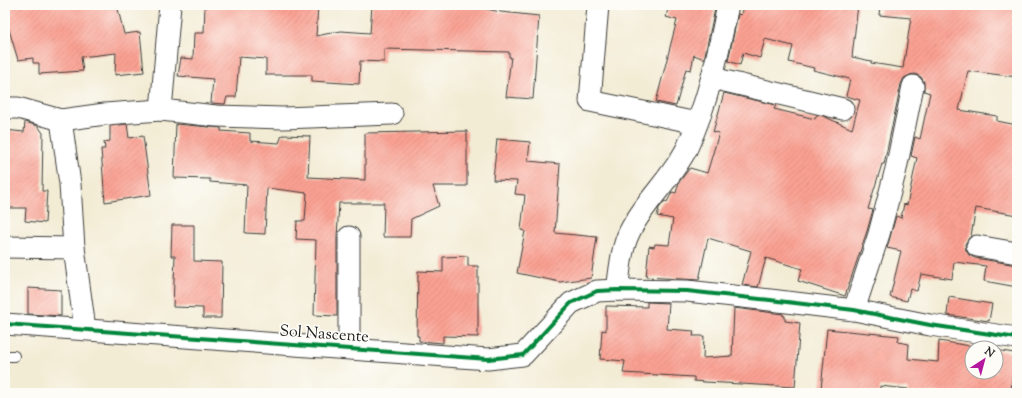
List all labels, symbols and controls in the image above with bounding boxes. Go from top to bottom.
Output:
street label: Sol Nascente [279,320,369,350]
north arrow [964,340,1004,380]
text: N [980,343,998,362]

